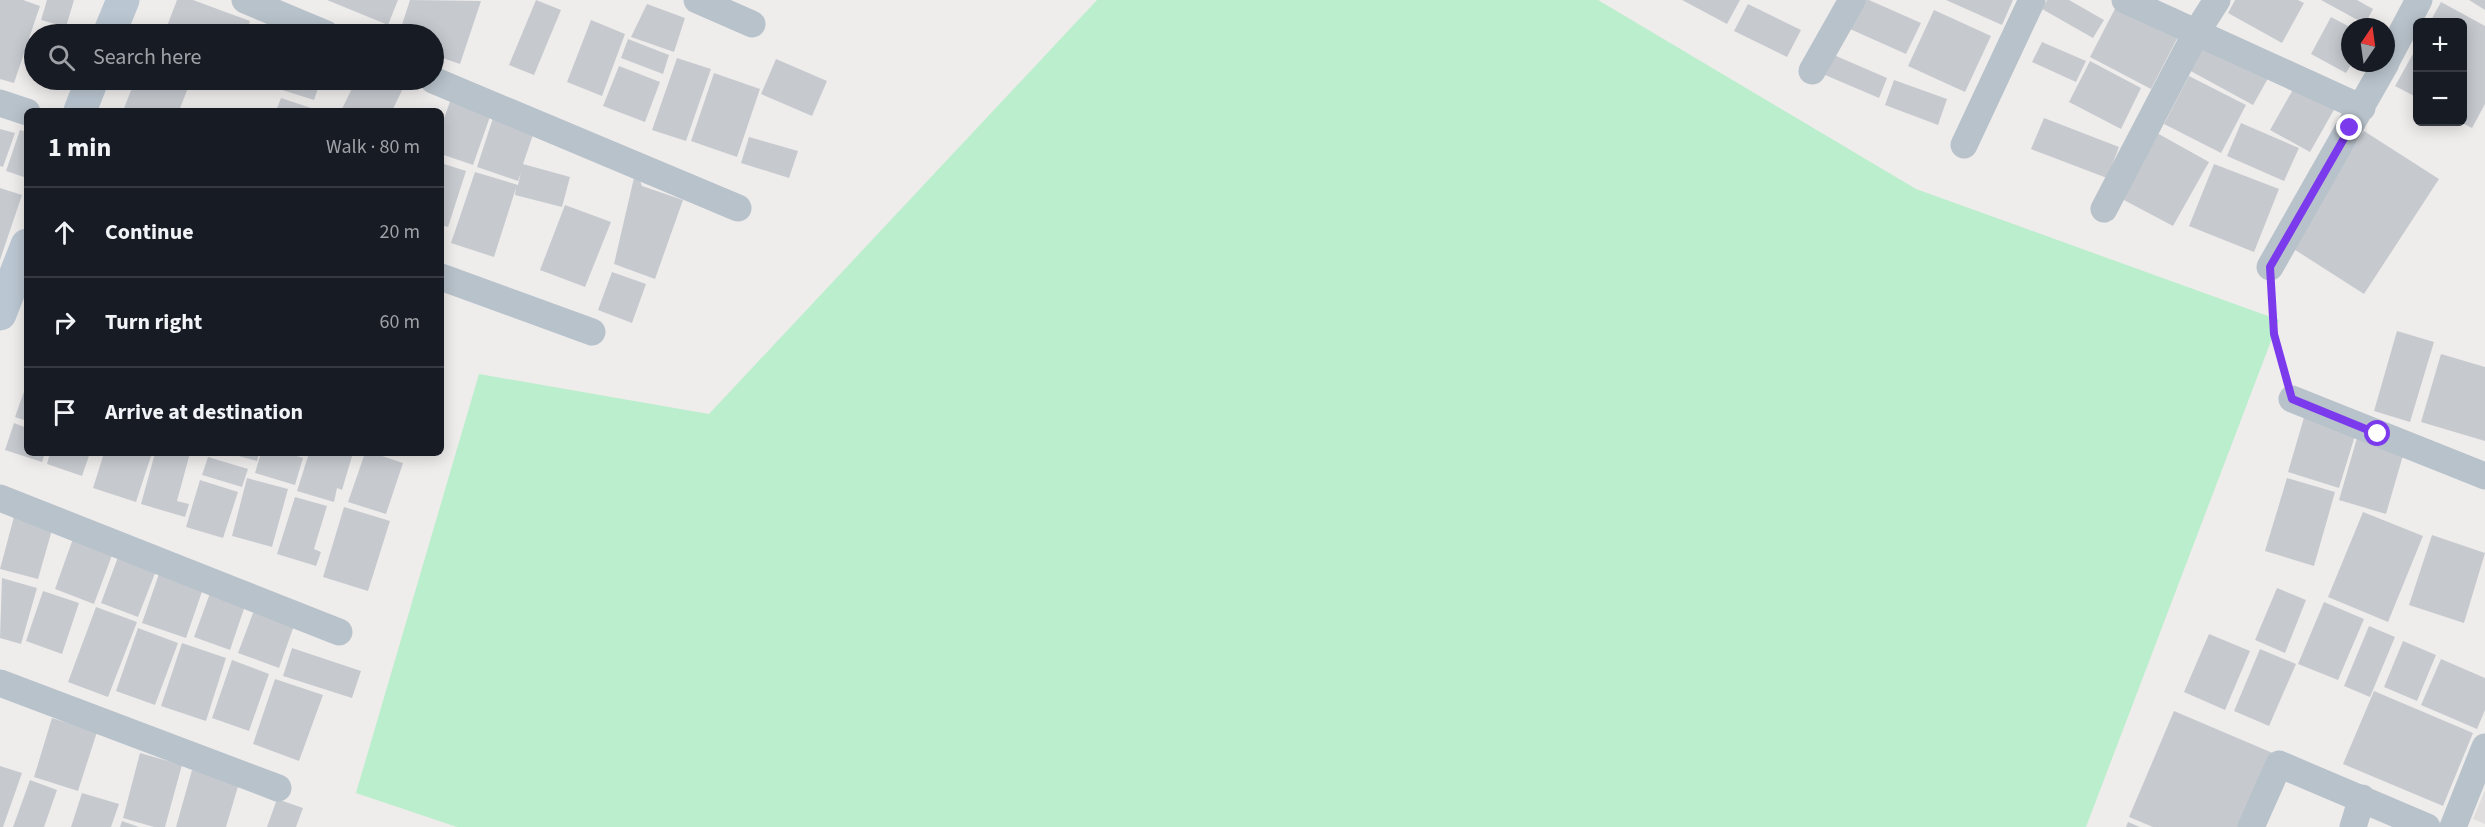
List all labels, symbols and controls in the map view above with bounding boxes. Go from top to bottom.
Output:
north arrow [2341,18,2395,72]
map controls [2413,18,2467,126]
button: + [2413,18,2467,72]
search box [24,24,444,90]
icon: search [45,41,78,74]
text: Search here [93,41,201,73]
button: − [2413,72,2467,126]
route end [2336,114,2362,140]
text: 1 min [48,129,111,166]
text: Walk · 80 m [326,133,420,161]
icon: ahead [48,216,81,249]
text: Continue [105,216,194,248]
text: 20 m [380,218,420,246]
icon: right [48,306,81,339]
text: Turn right [105,306,202,338]
text: 60 m [380,308,420,336]
icon: arrive [48,396,81,429]
text: Arrive at destination [105,396,303,428]
route start [2364,420,2390,446]

